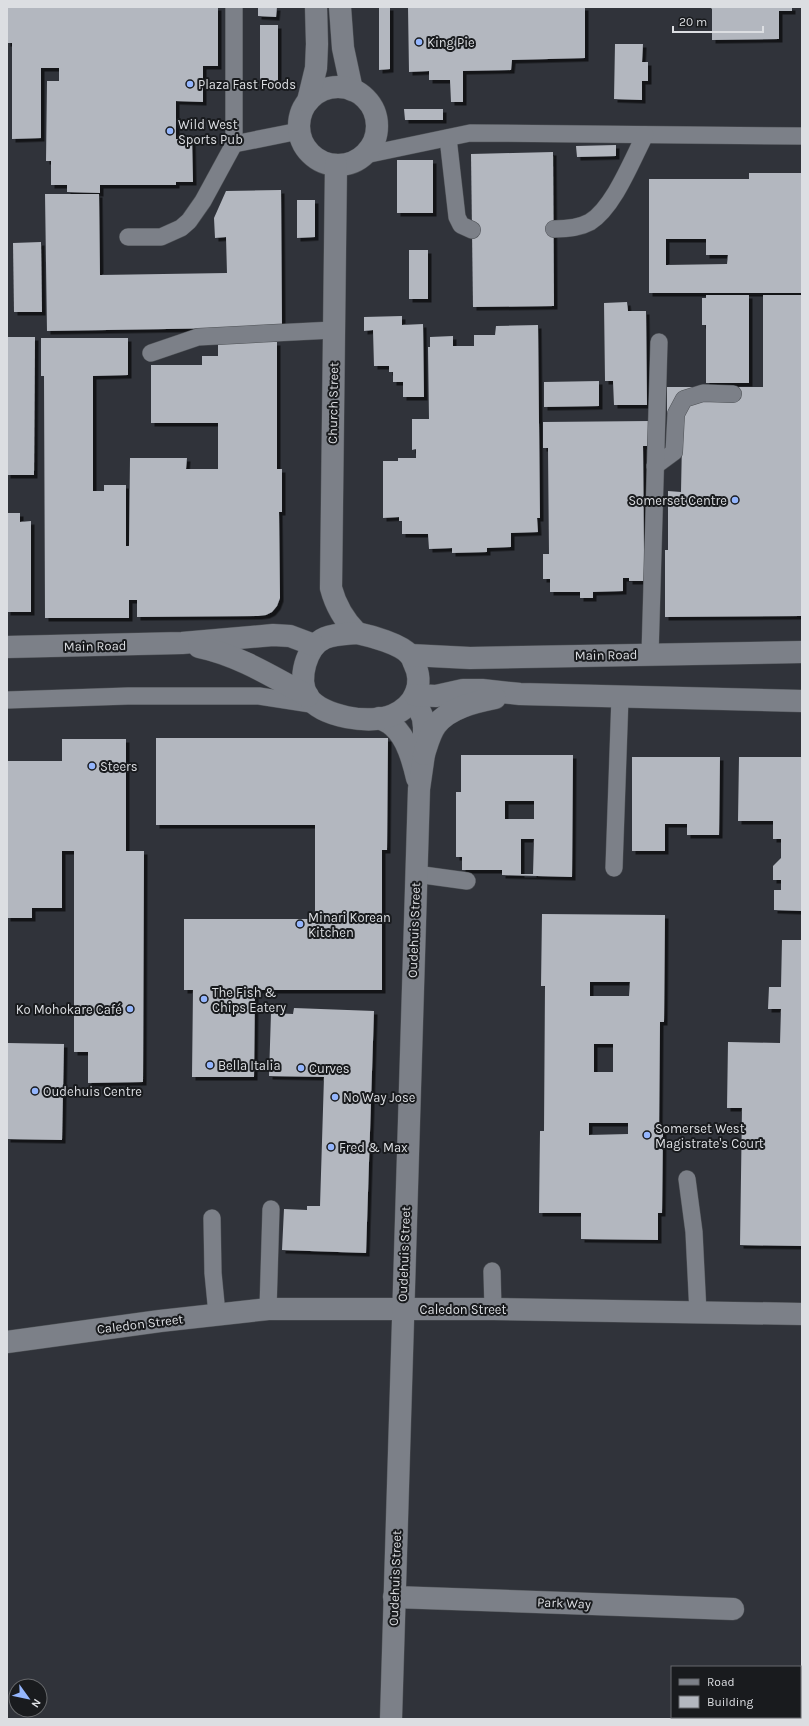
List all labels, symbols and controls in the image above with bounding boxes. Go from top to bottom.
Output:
scale bar [673,8,763,34]
text: 20 m [679,15,707,29]
place label: King Pie [427,35,475,50]
marker: King Pie [414,37,424,47]
place label: Plaza Fast Foods [198,77,296,92]
marker: Plaza Fast Foods [185,79,195,89]
place label: Wild West Sports Pub [178,117,243,147]
marker: Wild West Sports Pub [165,126,175,136]
street label: Church Street [325,362,341,444]
place label: Somerset Centre [628,493,727,508]
marker: Somerset Centre [730,495,740,505]
street label: Main Road [63,638,127,654]
street label: Main Road [574,647,638,663]
place label: Steers [100,759,138,774]
marker: Steers [87,761,97,771]
street label: Oudehuis Street [405,882,423,978]
place label: Minari Korean Kitchen [308,910,391,940]
marker: Minari Korean Kitchen [295,919,305,929]
place label: The Fish & Chips Eatery [212,985,286,1015]
marker: The Fish & Chips Eatery [199,994,209,1004]
place label: Ko Mohokare Café [16,1002,122,1017]
marker: Ko Mohokare Café [125,1004,135,1014]
place label: Bella Italia [218,1058,281,1073]
marker: Bella Italia [205,1060,215,1070]
place label: Curves [309,1061,350,1076]
marker: Curves [296,1063,306,1073]
place label: Oudehuis Centre [43,1084,142,1099]
marker: Oudehuis Centre [30,1086,40,1096]
place label: No Way Jose [343,1090,416,1105]
marker: No Way Jose [330,1092,340,1102]
place label: Somerset West Magistrate's Court [655,1121,764,1151]
marker: Somerset West Magistrate's Court [642,1130,652,1140]
place label: Fred & Max [339,1140,408,1155]
marker: Fred & Max [326,1142,336,1152]
street label: Oudehuis Street [395,1206,413,1302]
street label: Caledon Street [420,1302,507,1317]
street label: Caledon Street [96,1311,184,1337]
street label: Oudehuis Street [386,1530,404,1626]
street label: Park Way [537,1595,591,1611]
legend [671,1666,801,1718]
text: Road [707,1675,735,1689]
north arrow [8,1678,48,1718]
text: Building [707,1695,754,1709]
text: N [28,1696,44,1710]

